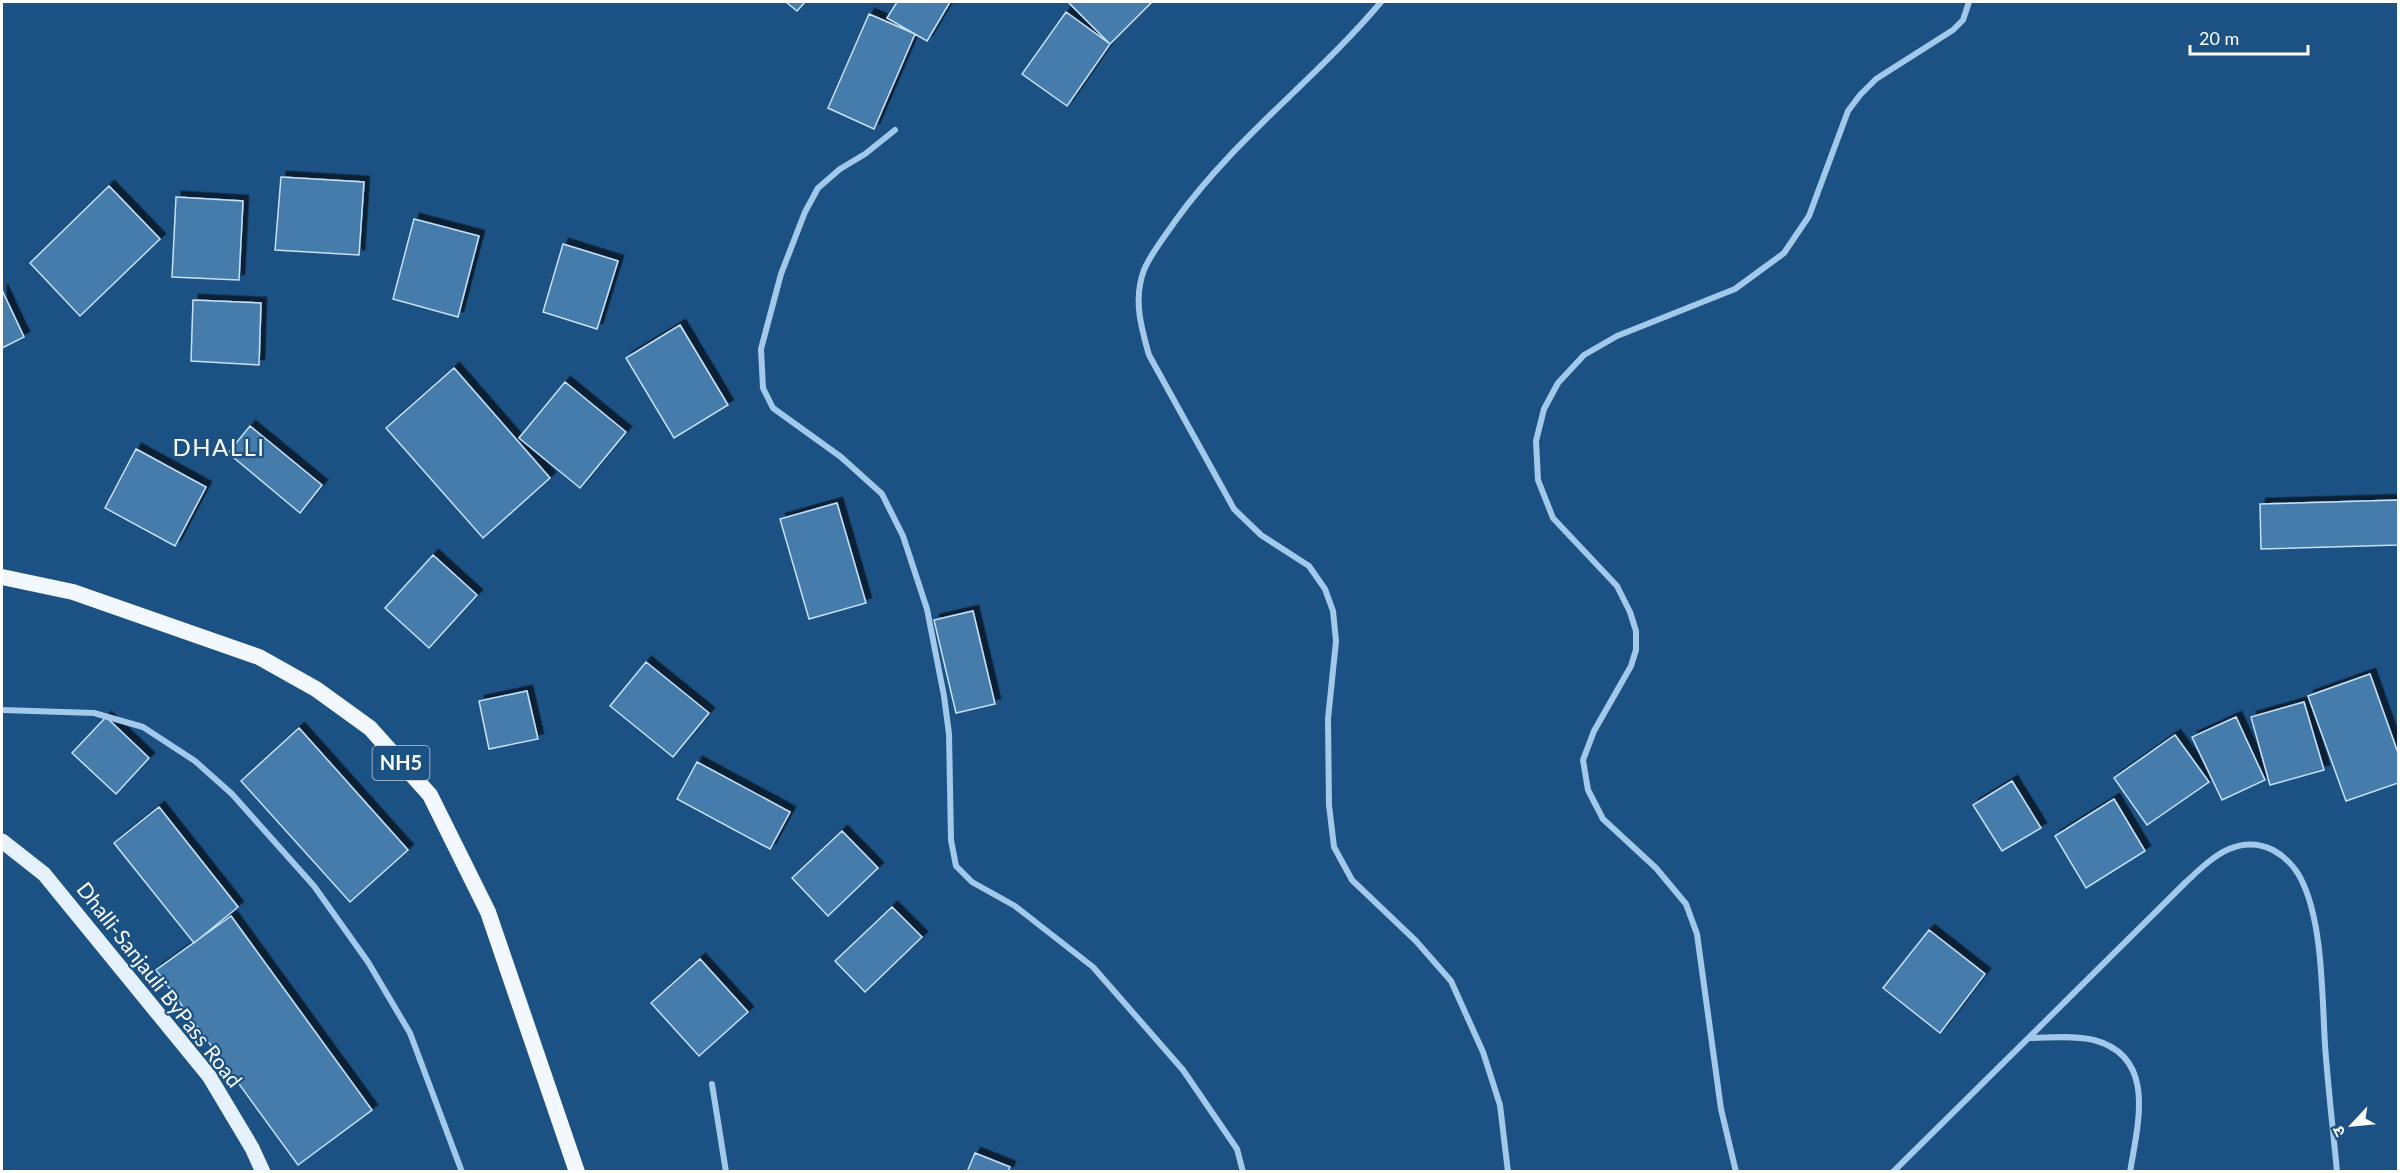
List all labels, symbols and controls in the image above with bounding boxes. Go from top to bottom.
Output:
scale bar [2190,18,2308,56]
text: 20 m [2199,27,2239,49]
district label: DHALLI [172,432,266,461]
road number: NH5 [372,746,430,780]
street label: Dhalli-Sanjauli ByPass Road [72,877,248,1092]
north arrow [2322,1095,2382,1155]
text: उ [2327,1123,2349,1140]

